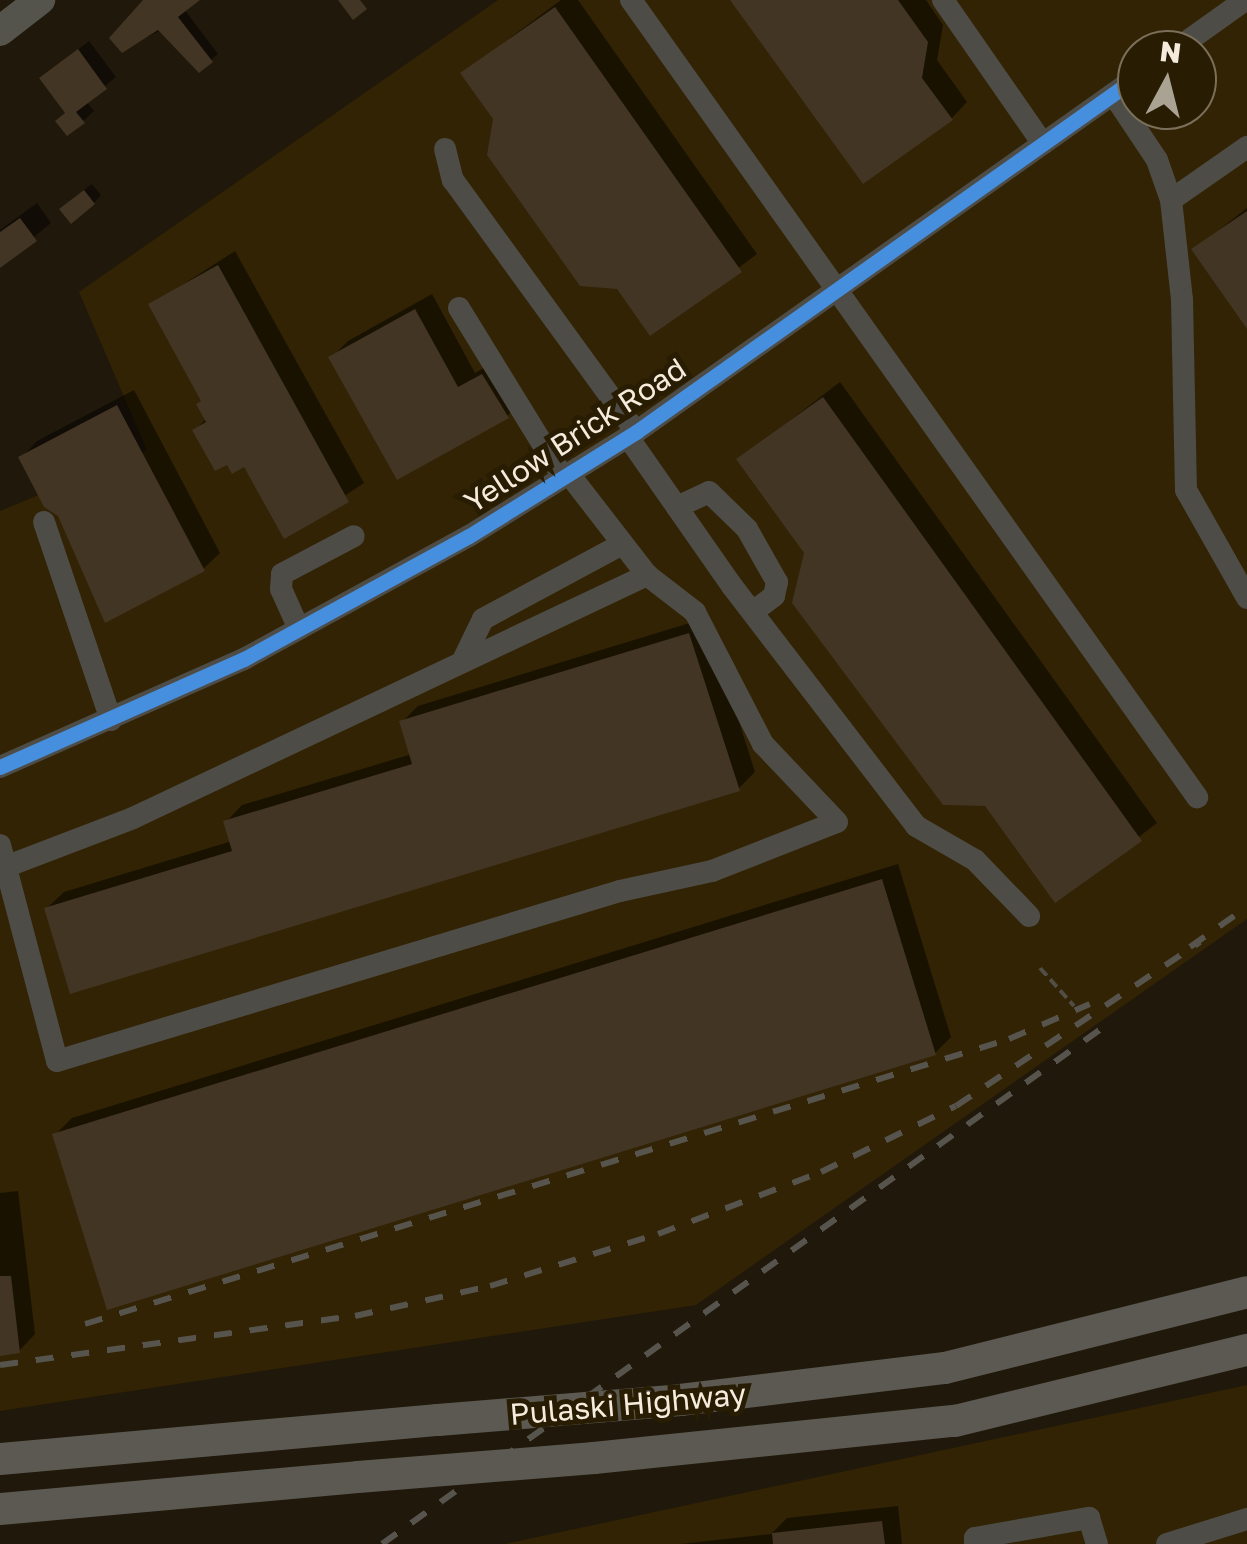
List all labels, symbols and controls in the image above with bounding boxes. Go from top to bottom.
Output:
north arrow [1117,30,1217,130]
text: N [1158,34,1183,69]
street label: Yellow Brick Road [458,350,692,520]
street label: Pulaski Highway [508,1376,748,1432]

